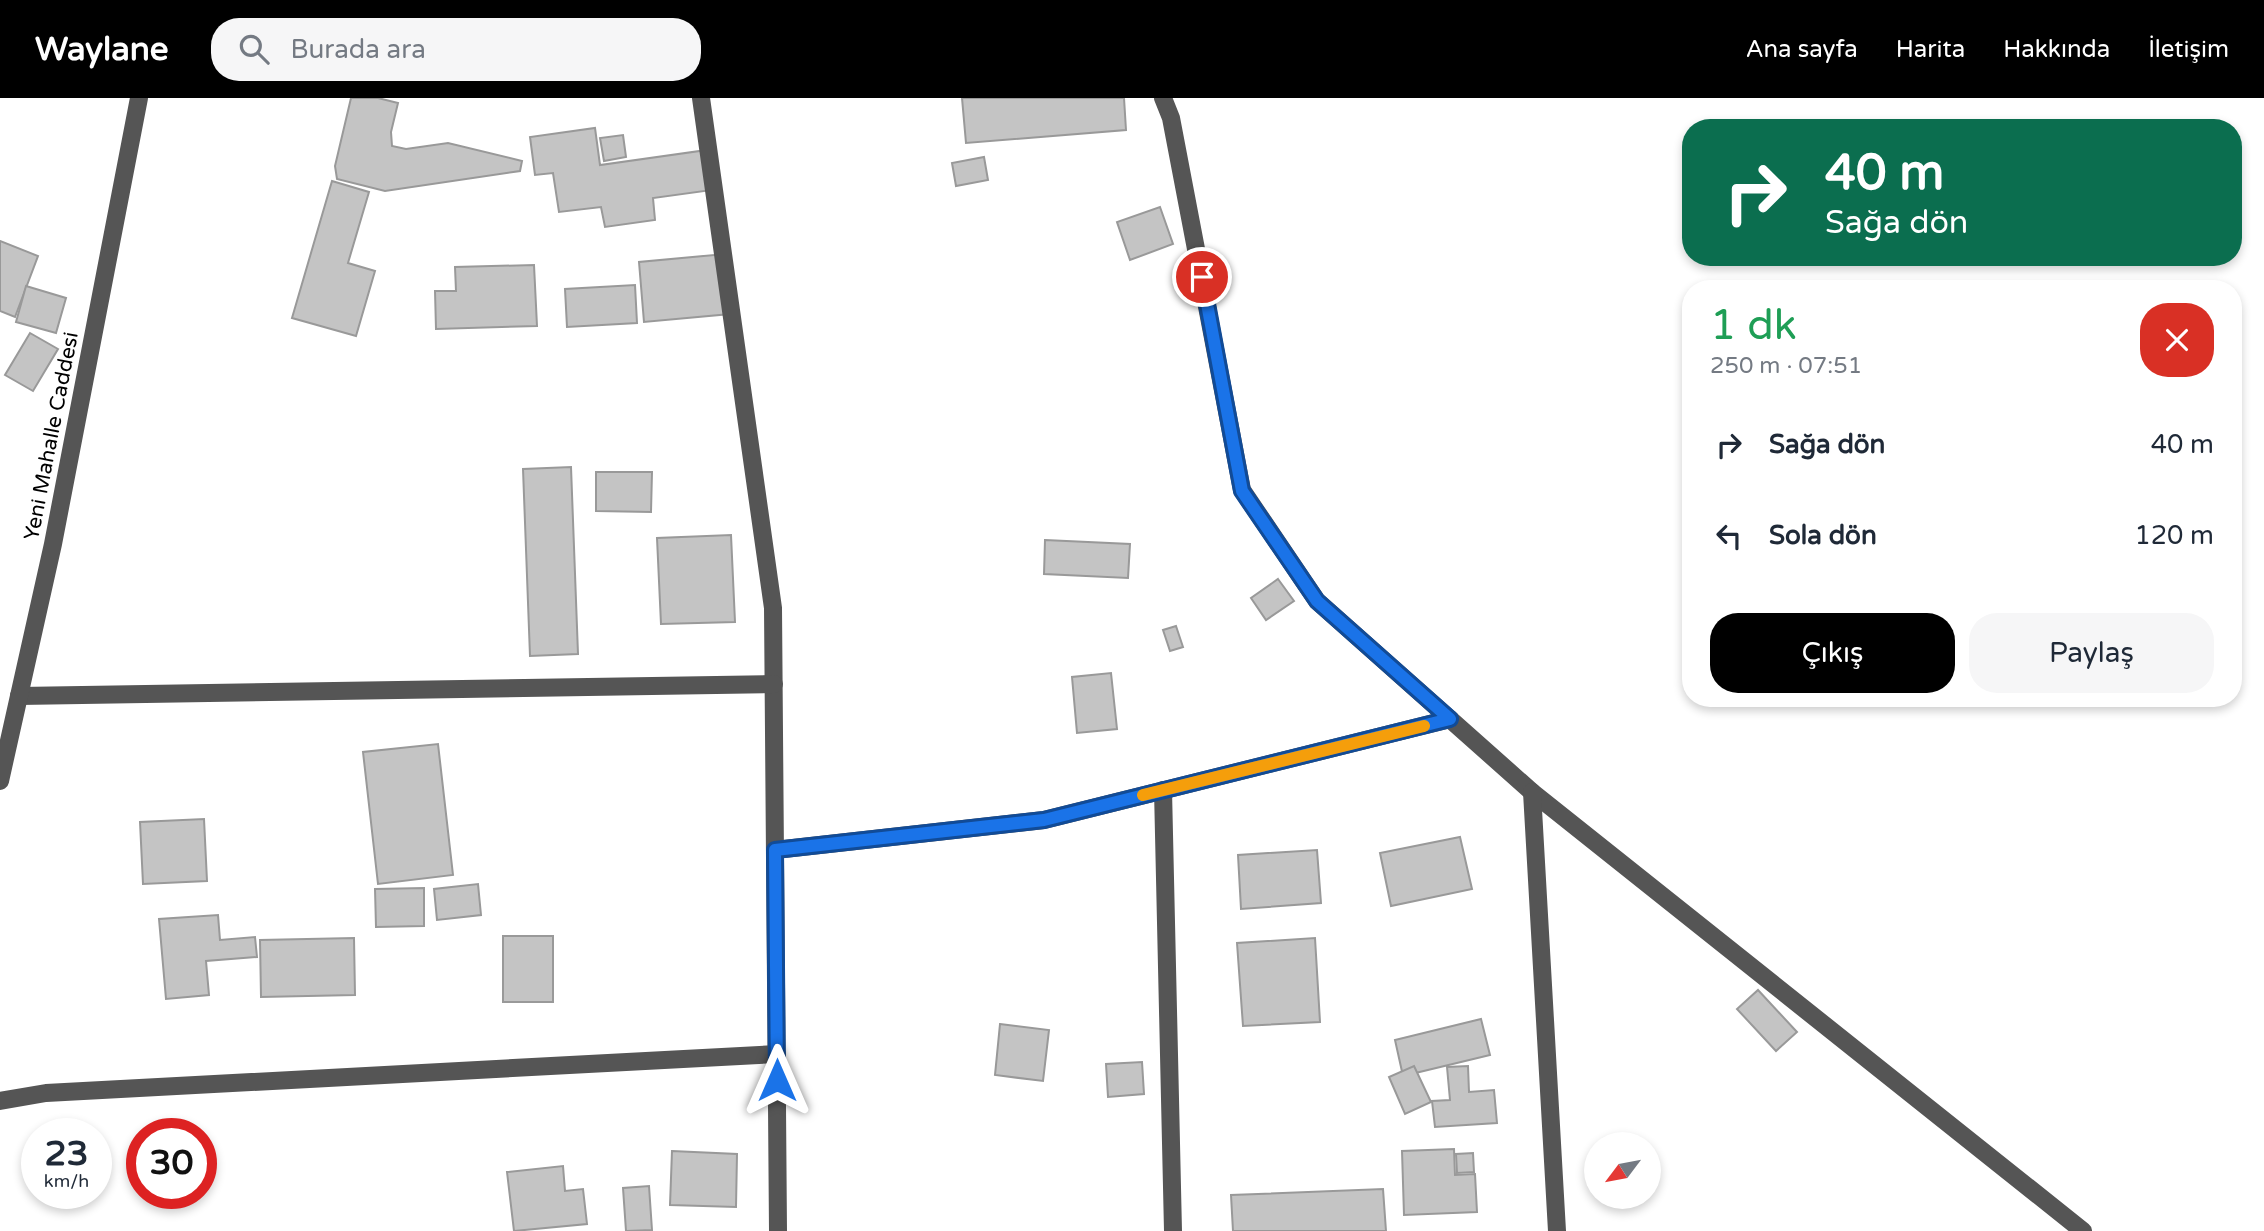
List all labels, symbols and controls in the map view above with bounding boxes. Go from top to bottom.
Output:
search box [211,18,701,81]
text: Waylane [35,30,169,69]
icon: search [235,30,273,68]
text: Burada ara [291,34,426,65]
text: Ana sayfa [1746,35,1858,64]
text: Harita [1896,35,1965,64]
text: Hakkında [2003,35,2110,64]
text: İletişim [2148,35,2229,64]
text: 40 m [1825,144,1944,203]
icon: right [1710,147,1801,238]
text: Sağa dön [1825,204,1968,242]
pin [1172,247,1232,307]
icon: arrive [1183,258,1221,296]
text: 1 dk [1710,300,1797,351]
button: close [2140,303,2214,377]
street label: Yeni Mahalle Caddesi [19,330,84,542]
text: 250 m · 07:51 [1710,352,1862,380]
icon: right [1710,426,1748,464]
text: Sağa dön [1769,429,1885,460]
text: 40 m [2151,429,2214,460]
icon: left [1710,517,1748,555]
text: Sola dön [1769,520,1877,551]
text: 120 m [2134,520,2214,551]
button: Çıkış [1710,613,1955,693]
button: Paylaş [1969,613,2214,693]
position arrow [740,1043,814,1117]
speed limit sign: 30 [126,1118,217,1209]
north arrow [1584,1132,1661,1209]
map controls [1584,1132,1661,1209]
text: 23 [45,1133,88,1175]
text: km/h [44,1170,89,1192]

